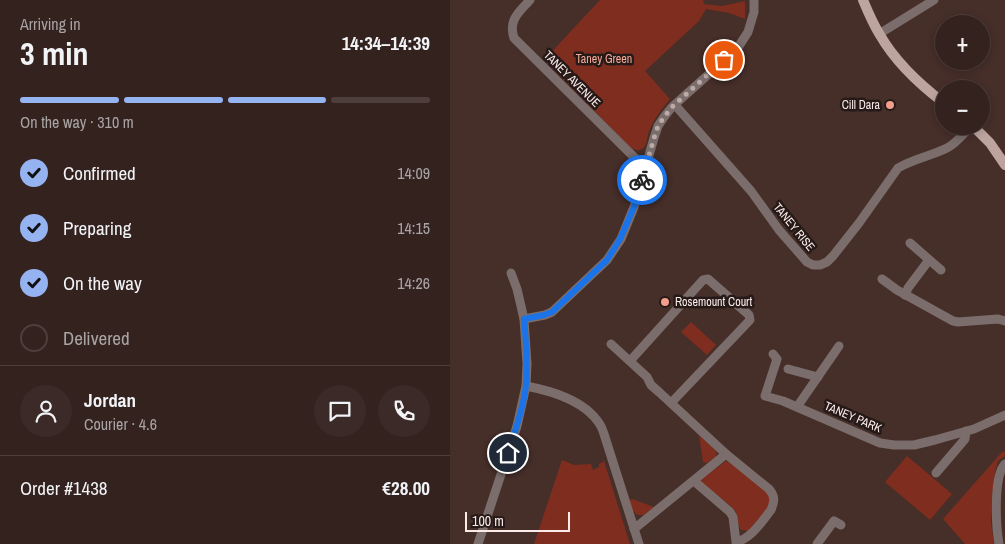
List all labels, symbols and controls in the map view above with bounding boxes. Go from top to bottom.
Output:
text: Arriving in [20,13,81,35]
map controls [935,15,990,135]
button: + [935,15,990,70]
text: 14:34–14:39 [342,30,430,56]
text: 3 min [20,32,89,75]
pin [703,39,745,81]
icon: bag [710,46,738,74]
street label: TANEY AVENUE [540,47,604,111]
park label: Taney Green [576,51,632,67]
button: − [935,80,990,135]
place label: Cill Dara [842,97,881,113]
marker: Cill Dara [884,99,896,111]
text: On the way · 310 m [20,111,134,133]
courier [617,155,667,205]
icon: check [20,159,48,187]
text: Confirmed [63,160,136,186]
text: 14:09 [397,162,430,184]
icon: bike [628,166,656,194]
street label: TANEY RISE [770,200,818,254]
icon: check [20,214,48,242]
text: Preparing [63,215,131,241]
text: 14:15 [397,217,430,239]
icon: check [20,269,48,297]
text: On the way [63,270,142,296]
text: 14:26 [397,272,430,294]
place label: Rosemount Court [675,294,752,310]
marker: Rosemount Court [659,296,671,308]
text: Delivered [63,325,130,351]
button: person [20,385,72,437]
button: chat [314,385,366,437]
button: phone [378,385,430,437]
text: Jordan [84,387,136,413]
street label: TANEY PARK [822,398,884,436]
text: Courier · 4.6 [84,413,157,435]
pin [487,432,529,474]
icon: home [494,439,522,467]
text: Order #1438 [20,475,107,501]
text: €28.00 [382,475,430,501]
scale bar [465,509,570,532]
text: 100 m [472,512,504,530]

